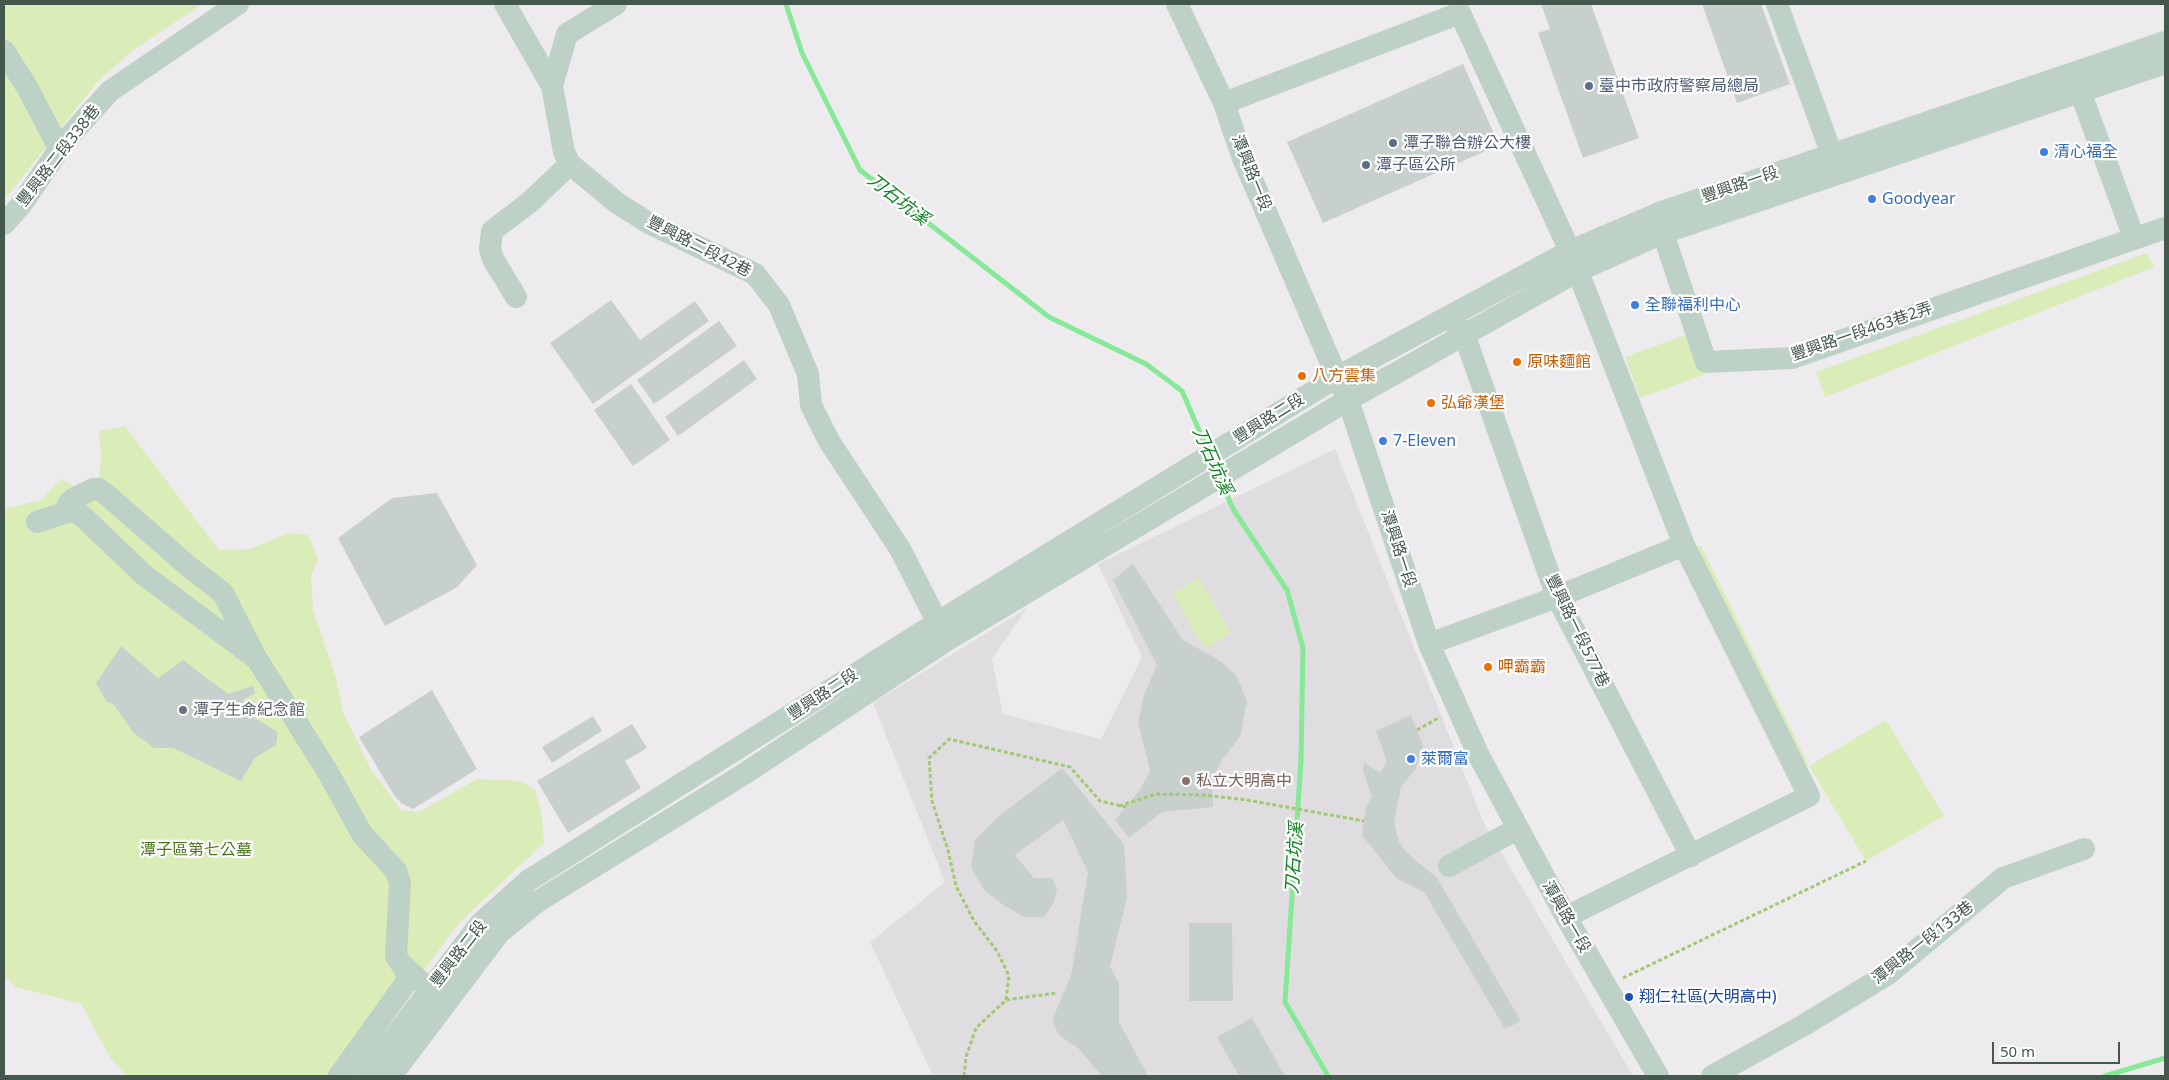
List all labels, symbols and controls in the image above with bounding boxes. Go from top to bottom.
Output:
place label: 臺中市政府警察局總局 [1599,76,1759,96]
marker: 臺中市政府警察局總局 [1583,80,1595,92]
street label: 豐興路二段338巷 [13,101,105,211]
street label: 潭興路一段 [1227,132,1275,214]
place label: 潭子聯合辦公大樓 [1403,133,1531,153]
marker: 潭子聯合辦公大樓 [1387,137,1399,149]
place label: 清心福全 [2054,142,2118,162]
marker: 清心福全 [2038,146,2050,158]
place label: 潭子區公所 [1376,155,1456,175]
marker: 潭子區公所 [1360,159,1372,171]
street label: 豐興路一段 [1699,163,1781,207]
water label: 刀石坑溪 [863,169,933,231]
place label: Goodyear [1882,189,1956,209]
marker: Goodyear [1866,193,1878,205]
street label: 豐興路二段42巷 [644,212,754,282]
place label: 全聯福利中心 [1645,295,1741,315]
marker: 全聯福利中心 [1629,299,1641,311]
street label: 豐興路一段463巷2弄 [1789,299,1935,365]
place label: 原味麵館 [1527,352,1591,372]
marker: 原味麵館 [1511,356,1523,368]
place label: 八方雲集 [1312,366,1376,386]
marker: 八方雲集 [1296,370,1308,382]
street label: 豐興路二段 [1230,390,1308,448]
place label: 弘爺漢堡 [1441,393,1505,413]
marker: 弘爺漢堡 [1425,397,1437,409]
water label: 刀石坑溪 [1187,424,1237,498]
place label: 7-Eleven [1393,431,1456,451]
marker: 7-Eleven [1377,435,1389,447]
street label: 潭興路一段 [1377,508,1419,590]
street label: 豐興路一段577巷 [1541,571,1613,691]
place label: 呷霸霸 [1498,657,1546,677]
marker: 呷霸霸 [1482,661,1494,673]
street label: 豐興路二段 [784,665,862,725]
place label: 潭子生命紀念館 [193,700,305,720]
marker: 潭子生命紀念館 [177,704,189,716]
place label: 萊爾富 [1421,749,1469,769]
marker: 萊爾富 [1405,753,1417,765]
place label: 私立大明高中 [1196,771,1292,791]
marker: 私立大明高中 [1180,775,1192,787]
water label: 刀石坑溪 [1282,821,1308,895]
park label: 潭子區第七公墓 [140,840,252,860]
street label: 潭興路一段 [1538,878,1594,956]
street label: 潭興路一段133巷 [1868,897,1978,989]
street label: 豐興路二段 [427,917,491,991]
place label: 翔仁社區(大明高中) [1639,987,1777,1007]
marker: 翔仁社區(大明高中) [1623,991,1635,1003]
scale bar [1994,1032,2122,1064]
text: 50 m [2000,1041,2035,1061]

